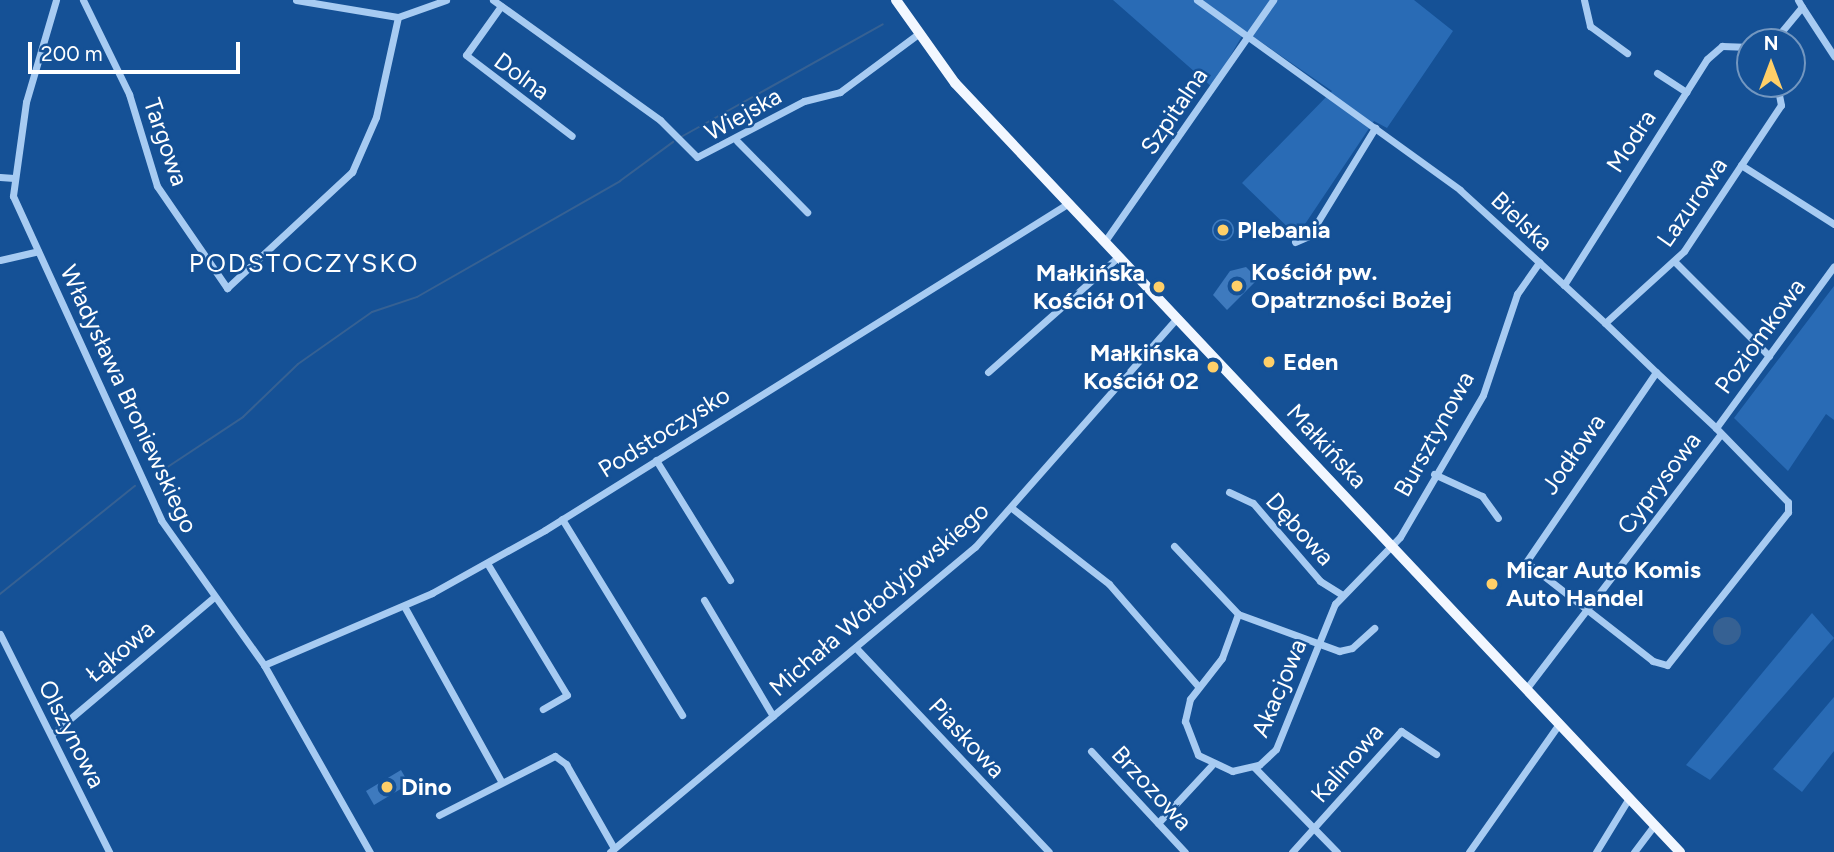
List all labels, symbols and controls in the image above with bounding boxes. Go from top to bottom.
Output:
scale bar [32,28,243,72]
north arrow [1736,28,1806,98]
text: N [1764,32,1778,55]
text: 200 m [41,41,103,66]
street label: Dolna [489,46,555,106]
street label: Szpitalna [1135,62,1213,160]
street label: Wiejska [700,81,786,147]
street label: Targowa [138,94,194,190]
street label: Modra [1600,104,1662,178]
street label: Lazurowa [1651,152,1733,252]
street label: Bielska [1485,185,1559,257]
place label: Plebania [1237,216,1330,244]
marker: Plebania [1215,222,1231,238]
district label: PODSTOCZYSKO [190,248,418,280]
place label: Kościół pw. Opatrzności Bożej [1251,258,1452,314]
place label: Małkińska Kościół 01 [1033,259,1145,315]
street label: Władysława Broniewskiego [54,260,204,538]
street label: Poziomkowa [1709,273,1811,399]
marker: Kościół pw. Opatrzności Bożej [1229,278,1245,294]
marker: Małkińska Kościół 01 [1151,279,1167,295]
place label: Małkińska Kościół 02 [1083,339,1199,395]
place label: Eden [1283,348,1338,376]
marker: Eden [1261,354,1277,370]
marker: Małkińska Kościół 02 [1205,359,1221,375]
street label: Bursztynowa [1388,366,1480,502]
street label: Podstoczysko [593,380,735,484]
street label: Małkińska [1281,398,1373,494]
street label: Jodłowa [1535,408,1611,500]
street label: Cyprysowa [1611,426,1707,540]
street label: Dębowa [1260,487,1340,571]
street label: Michała Wołodyjowskiego [763,496,995,702]
place label: Micar Auto Komis Auto Handel [1506,556,1701,612]
marker: Micar Auto Komis Auto Handel [1484,576,1500,592]
street label: Łąkowa [80,614,160,688]
street label: Akacjowa [1245,635,1313,741]
street label: Olszynowa [33,675,111,793]
street label: Piaskowa [923,692,1011,784]
street label: Kalinowa [1305,718,1389,808]
street label: Brzozowa [1106,740,1198,836]
place label: Dino [401,773,452,801]
marker: Dino [379,779,395,795]

